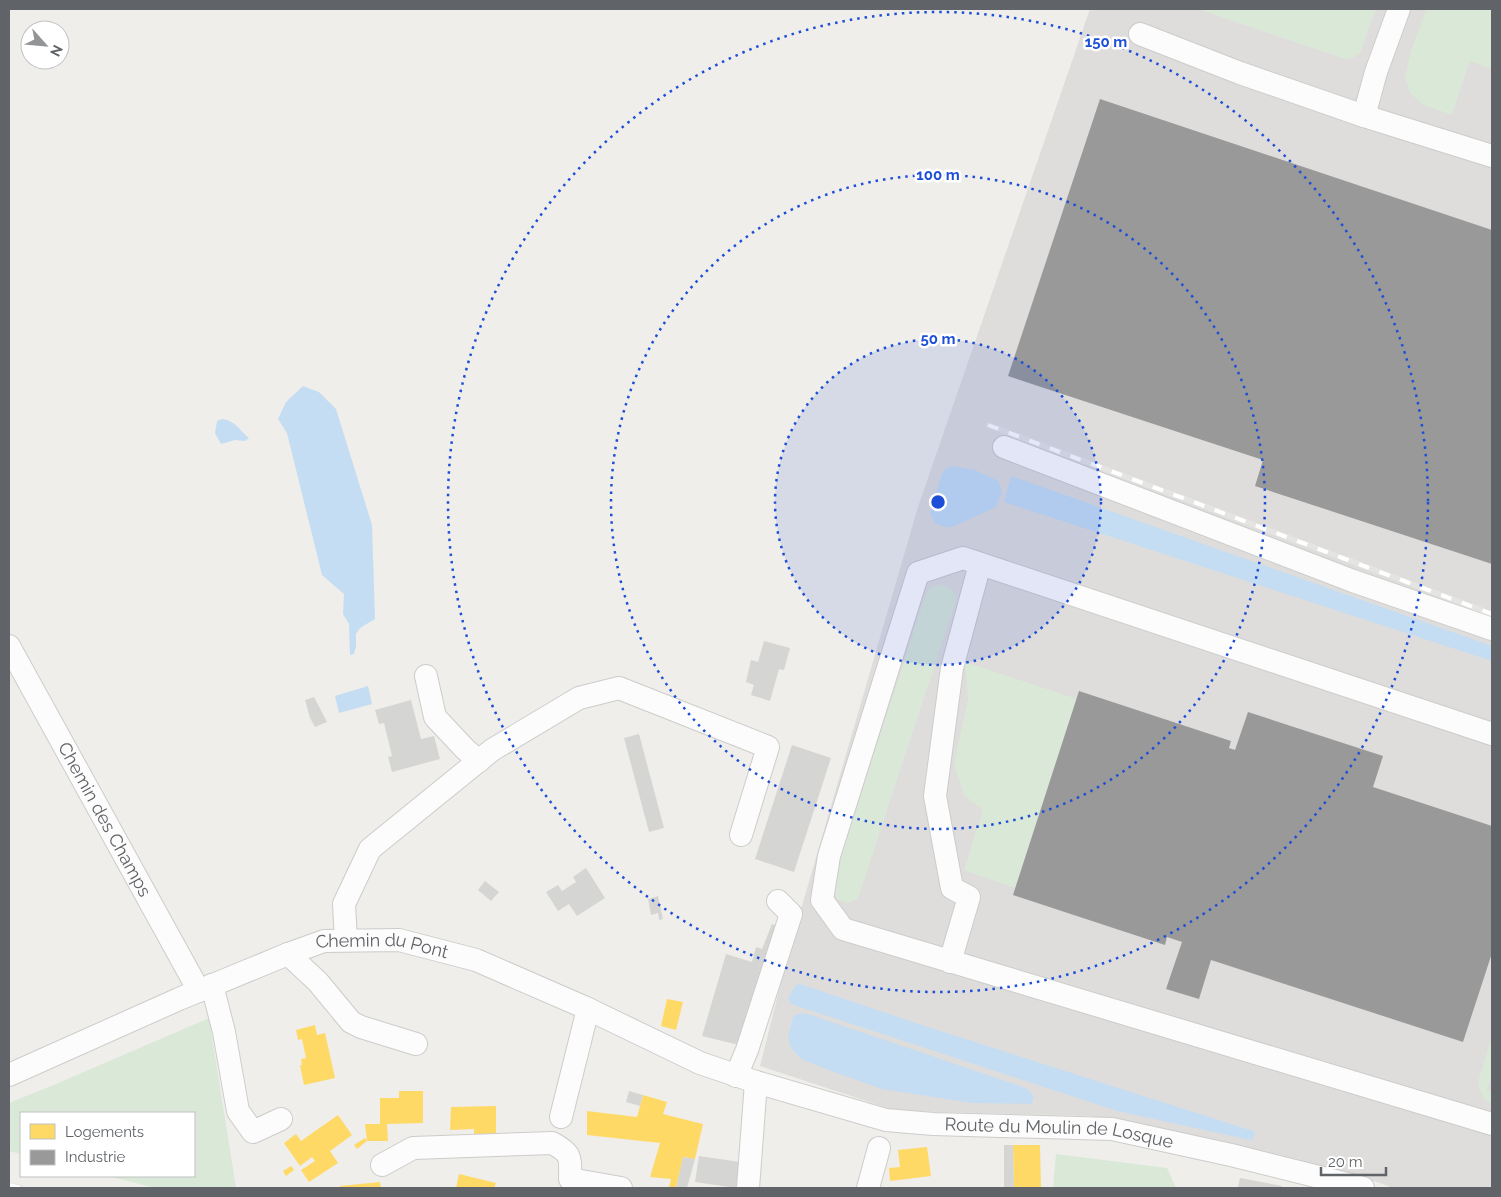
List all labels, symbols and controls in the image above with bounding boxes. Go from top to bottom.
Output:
north arrow [20,20,70,70]
text: 150 m [1085,33,1127,51]
text: N [47,43,66,59]
text: 100 m [916,166,960,184]
text: 50 m [920,330,956,348]
centre of rings [929,493,947,511]
street label: Chemin des Champs [54,738,156,900]
street label: Chemin du Pont [312,929,451,962]
legend [20,1112,195,1177]
street label: Route du Moulin de Losque [944,1113,1176,1152]
text: Logements [65,1123,144,1141]
scale bar [1321,1144,1386,1176]
text: Industrie [65,1148,126,1166]
text: 20 m [1328,1153,1363,1171]

